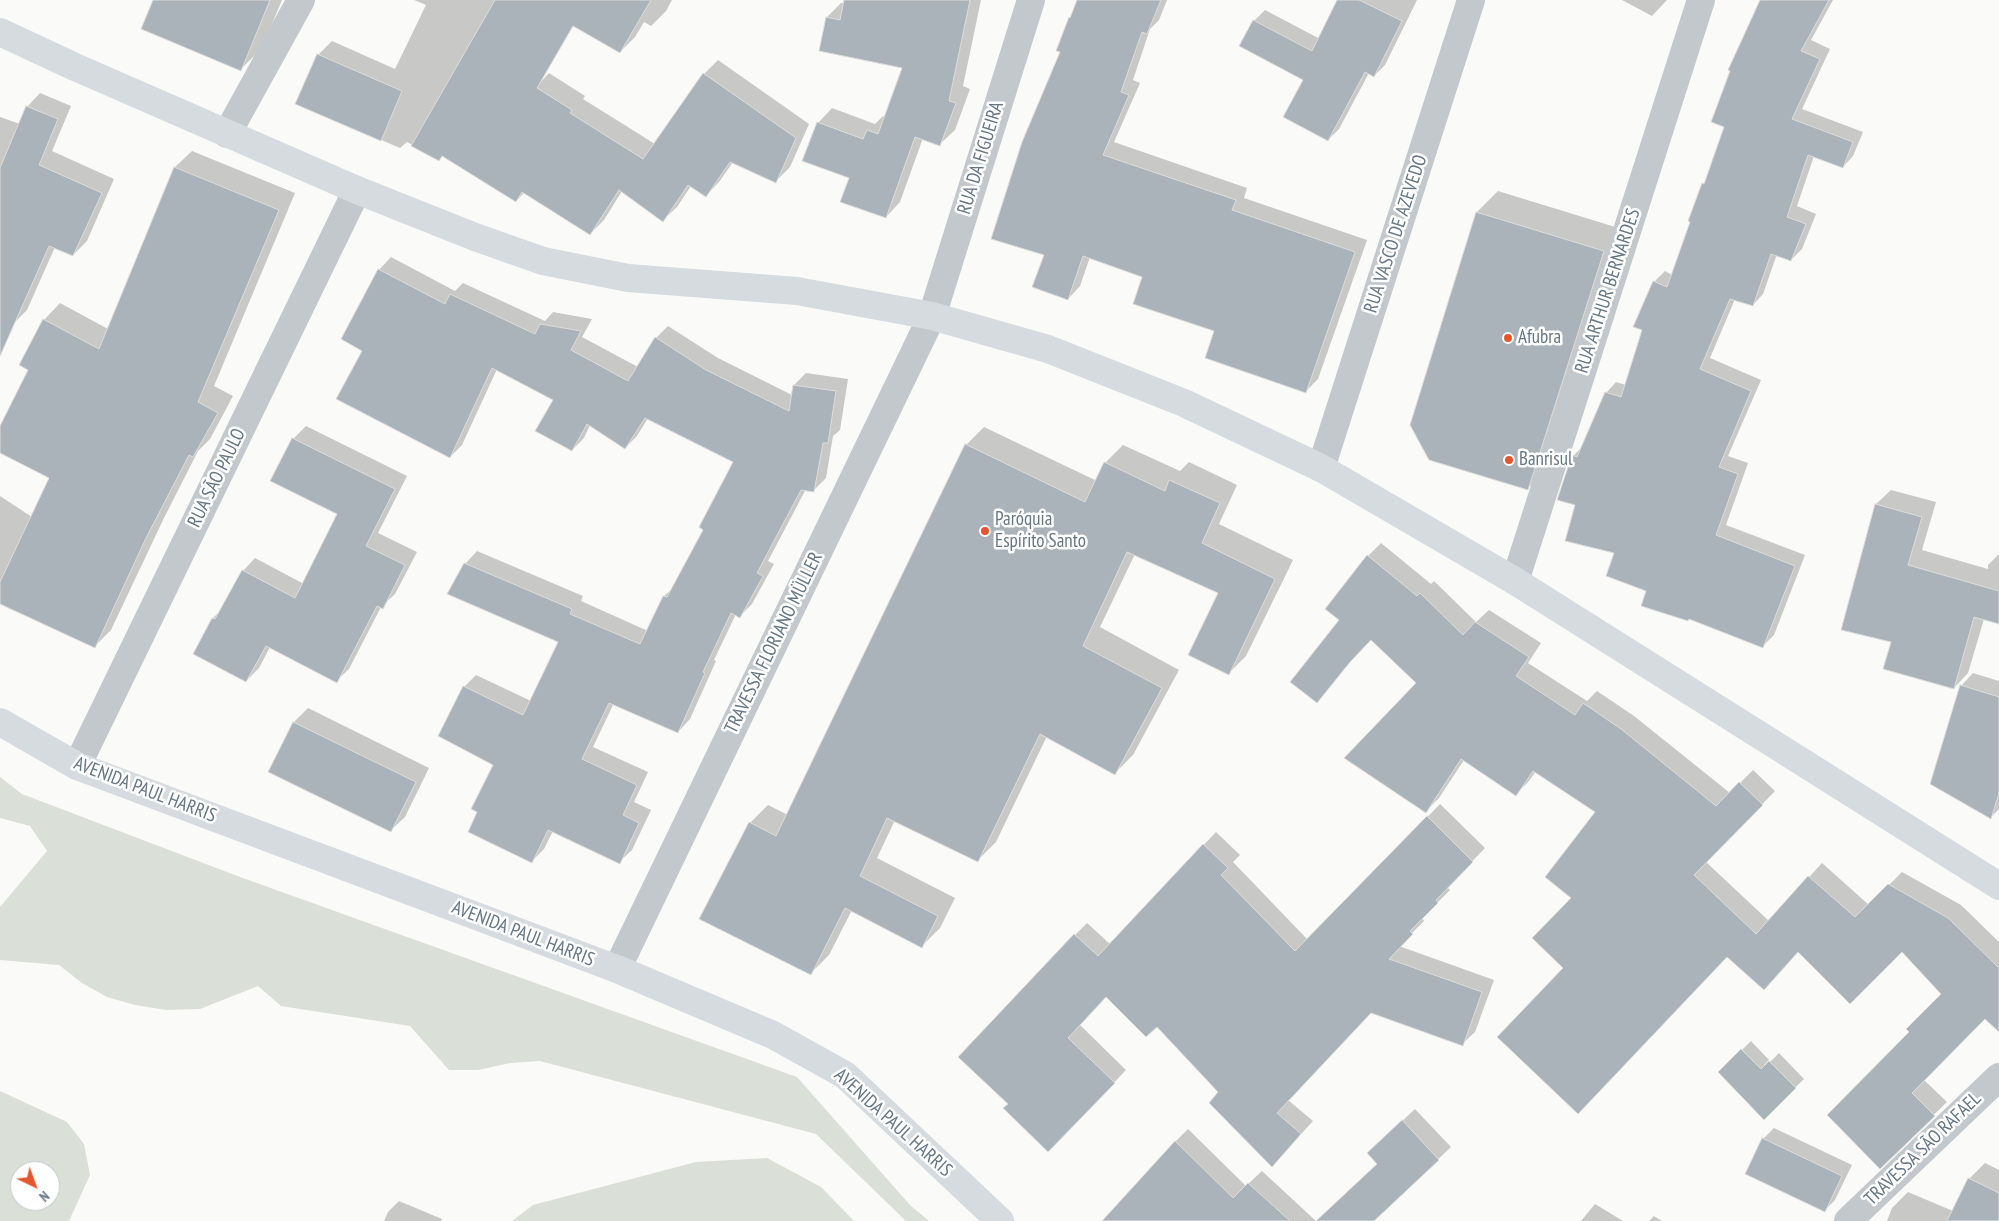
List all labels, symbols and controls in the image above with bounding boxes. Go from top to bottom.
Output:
street label: RUA DA FIGUEIRA [953,99,1009,217]
street label: RUA VASCO DE AZEVEDO [1360,152,1432,316]
street label: RUA ARTHUR BERNARDES [1571,206,1645,376]
place label: Afubra [1518,327,1561,349]
marker: Afubra [1502,332,1514,344]
street label: RUA SÃO PAULO [183,425,251,531]
place label: Banrisul [1519,449,1572,471]
marker: Banrisul [1503,454,1515,466]
place label: Paróquia Espírito Santo [995,509,1086,553]
marker: Paróquia Espírito Santo [979,525,991,537]
street label: TRAVESSA FLORIANO MÜLLER [720,549,828,737]
street label: AVENIDA PAUL HARRIS [71,752,219,828]
street label: AVENIDA PAUL HARRIS [449,896,597,972]
street label: AVENIDA PAUL HARRIS [829,1064,957,1182]
street label: TRAVESSA SÃO RAFAEL [1860,1088,1986,1210]
north arrow [10,1161,60,1211]
text: N [36,1187,53,1206]

